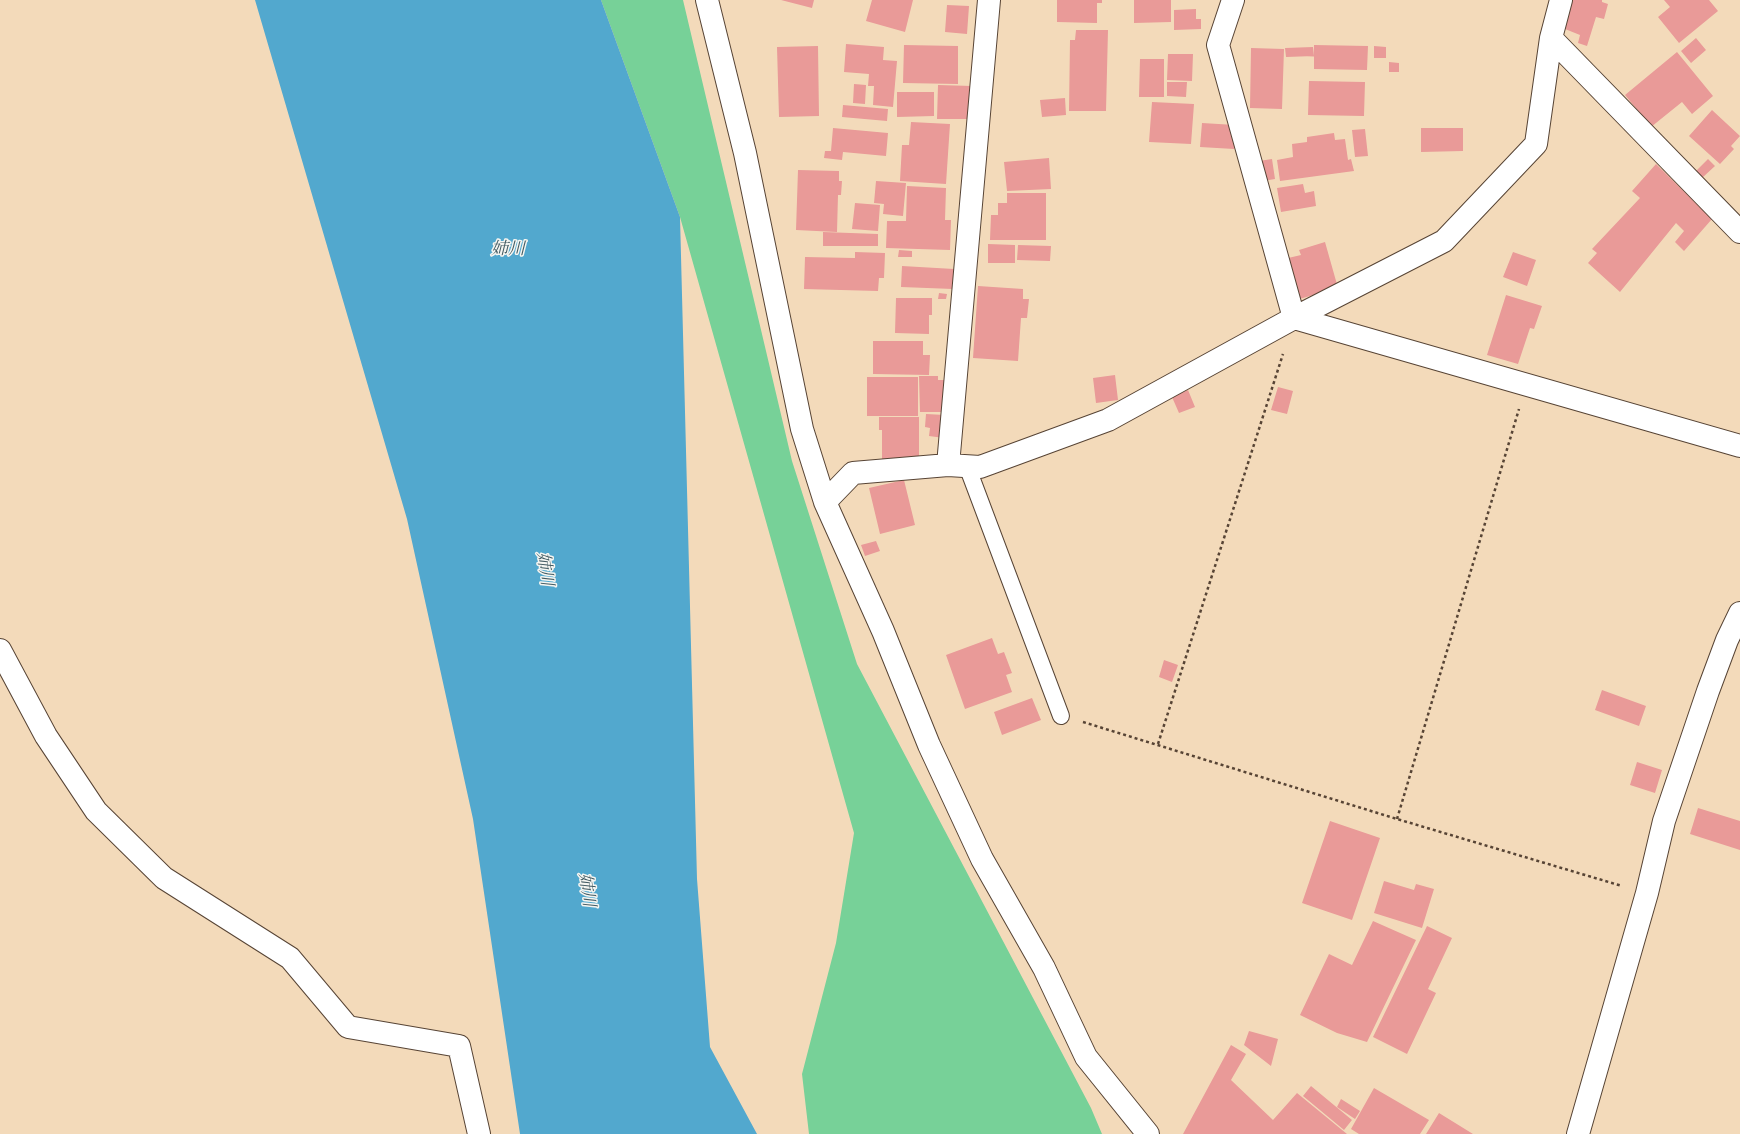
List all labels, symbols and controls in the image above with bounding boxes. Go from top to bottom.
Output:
water label: 姉川 [491,240,525,260]
water label: 姉川 [532,551,556,587]
water label: 姉川 [574,872,598,908]

